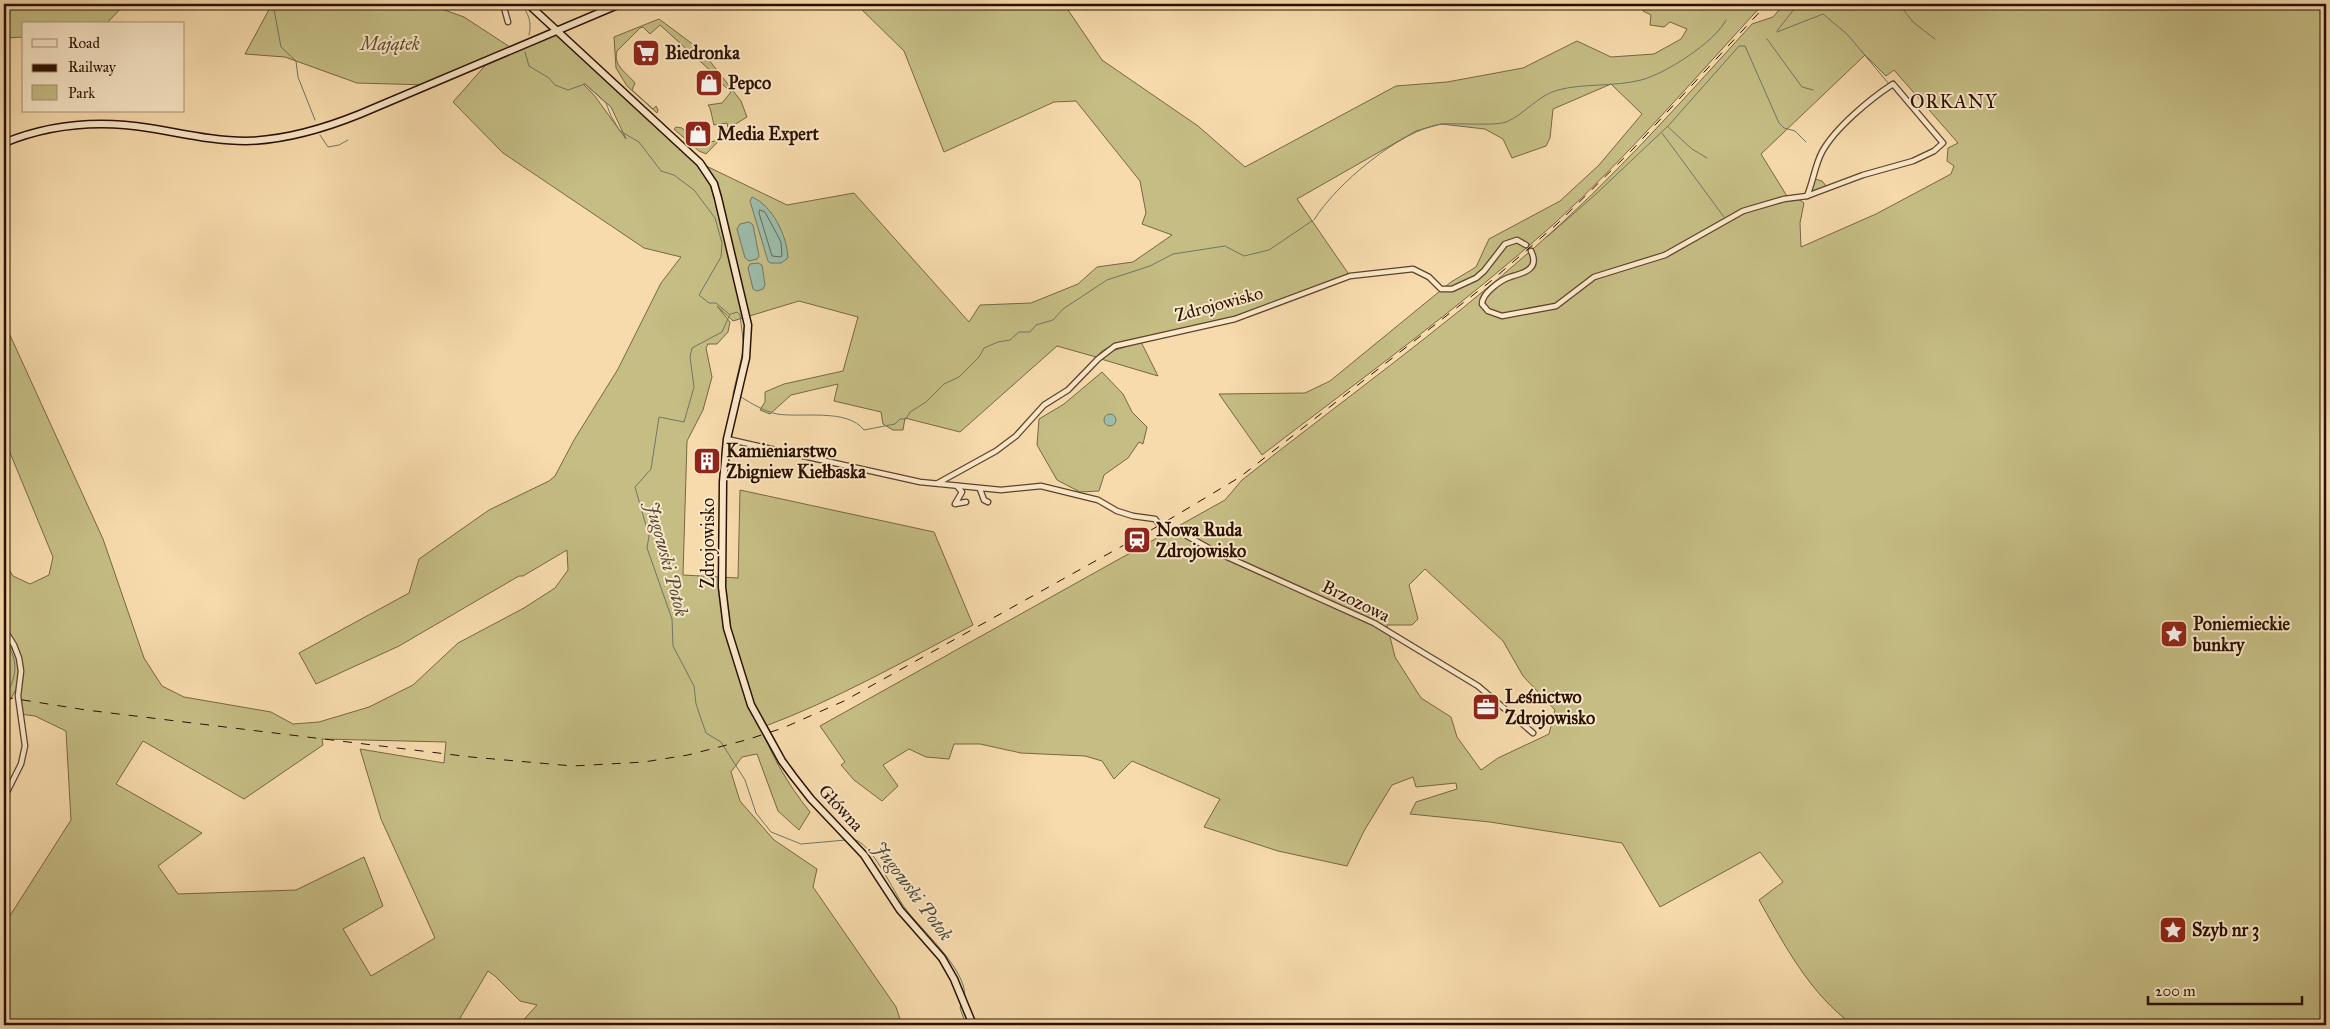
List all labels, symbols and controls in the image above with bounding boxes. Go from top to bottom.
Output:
legend [22,22,185,112]
park label: Majątek [358,33,420,55]
text: Road [68,34,100,52]
supermarket icon: Biedronka [631,38,661,68]
place label: Biedronka [665,42,740,64]
text: Railway [68,58,117,76]
shop icon: Pepco [694,68,724,98]
place label: Pepco [728,72,771,95]
text: Park [68,84,95,102]
district label: ORKANY [1910,90,1998,113]
shop icon: Media Expert [683,119,713,149]
place label: Media Expert [717,123,819,146]
street label: Zdrojowisko [1173,282,1265,326]
place label: Kamieniarstwo Zbigniew Kiełbaska [726,440,866,484]
building icon: Kamieniarstwo Zbigniew Kiełbaska [692,446,722,476]
water label: Jugowski Potok [640,498,694,620]
street label: Zdrojowisko [697,498,719,588]
place label: Nowa Ruda Zdrojowisko [1156,519,1246,563]
station icon: Nowa Ruda Zdrojowisko [1122,525,1152,555]
street label: Brzozowa [1318,575,1394,627]
place label: Poniemieckie bunkry [2192,613,2290,657]
place icon: Poniemieckie bunkry [2159,619,2189,649]
place label: Leśnictwo Zdrojowisko [1505,686,1595,730]
office icon: Leśnictwo Zdrojowisko [1471,692,1501,722]
street label: Główna [814,780,868,836]
water label: Jugowski Potok [868,836,958,946]
place icon: Szyb nr 3 [2158,915,2188,945]
place label: Szyb nr 3 [2192,919,2259,942]
scale bar [2148,974,2301,1006]
text: 200 m [2155,982,2196,1000]

